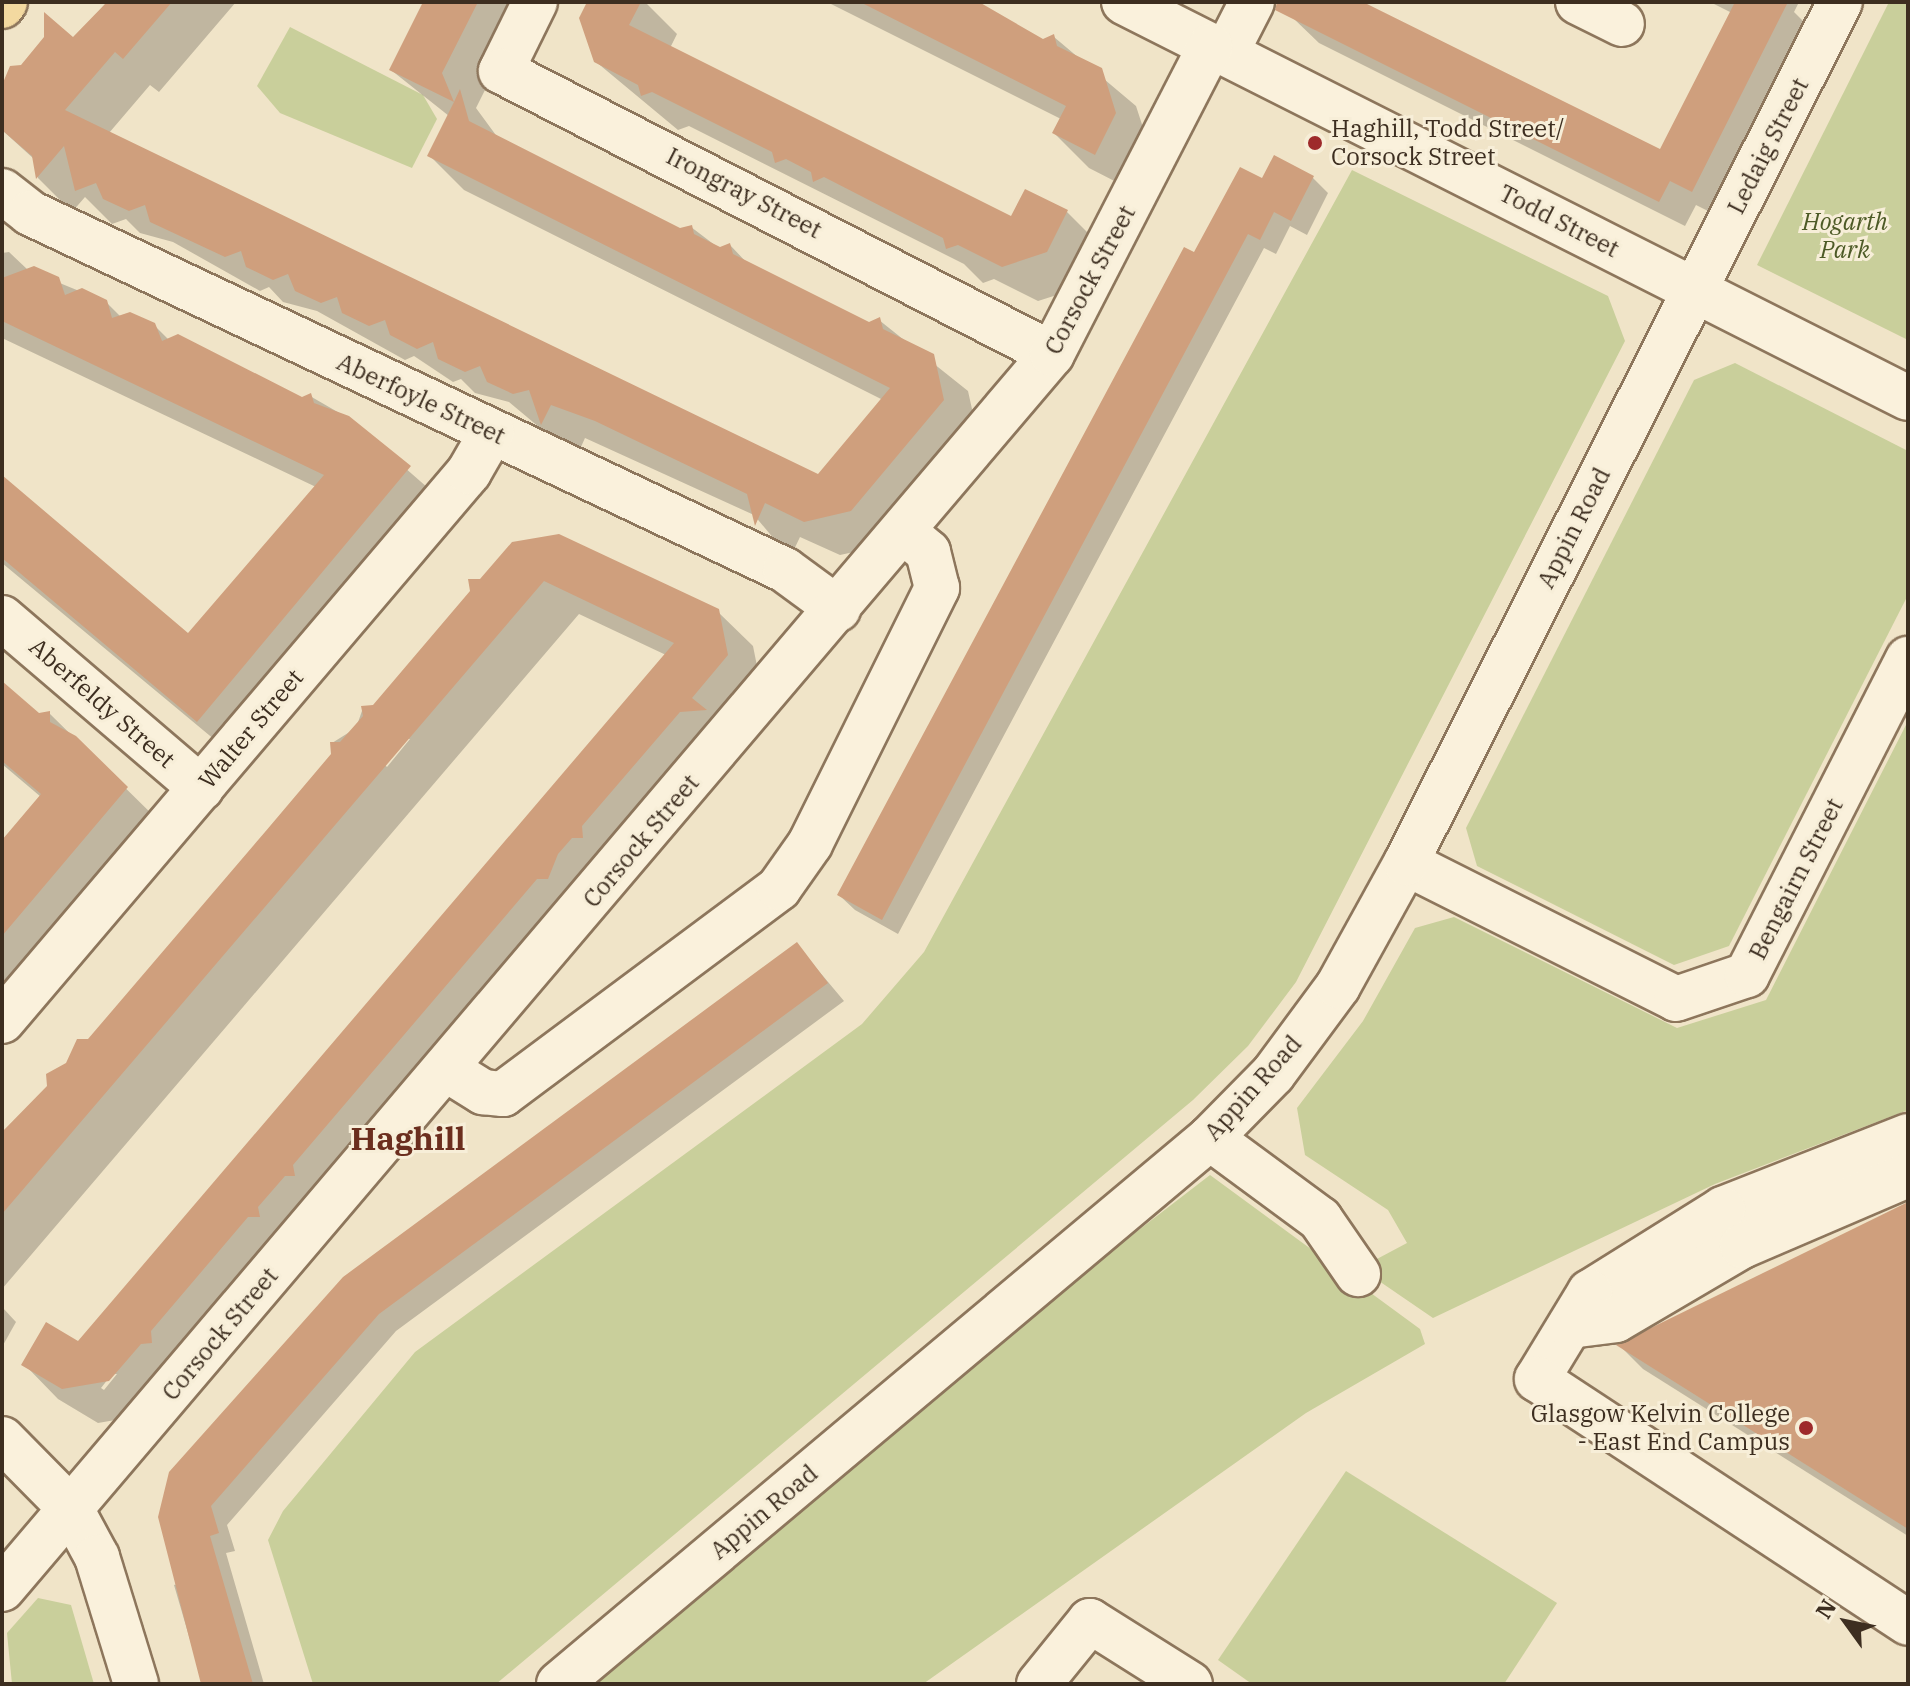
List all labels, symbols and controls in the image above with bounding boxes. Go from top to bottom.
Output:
street label: Ledaig Street [1721,73,1815,219]
place label: Haghill, Todd Street/ Corsock Street [1331,115,1565,171]
marker: Haghill, Todd Street/ Corsock Street [1306,134,1324,152]
street label: Irongray Street [662,142,826,244]
street label: Todd Street [1494,179,1624,263]
street label: Corsock Street [1039,201,1141,359]
park label: Hogarth Park [1802,208,1888,264]
street label: Aberfoyle Street [332,347,510,451]
street label: Appin Road [1531,463,1617,593]
street label: Aberfeldy Street [23,632,181,774]
street label: Walter Street [193,663,309,795]
street label: Corsock Street [577,769,705,913]
street label: Bengairn Street [1743,794,1849,964]
street label: Appin Road [1198,1030,1308,1146]
district label: Haghill [350,1119,466,1157]
street label: Corsock Street [156,1262,284,1406]
place label: Glasgow Kelvin College - East End Campus [1531,1400,1790,1456]
marker: Glasgow Kelvin College - East End Campus [1797,1419,1815,1437]
street label: Appin Road [704,1459,824,1565]
north arrow [1806,1582,1886,1662]
text: N [1809,1593,1842,1624]

